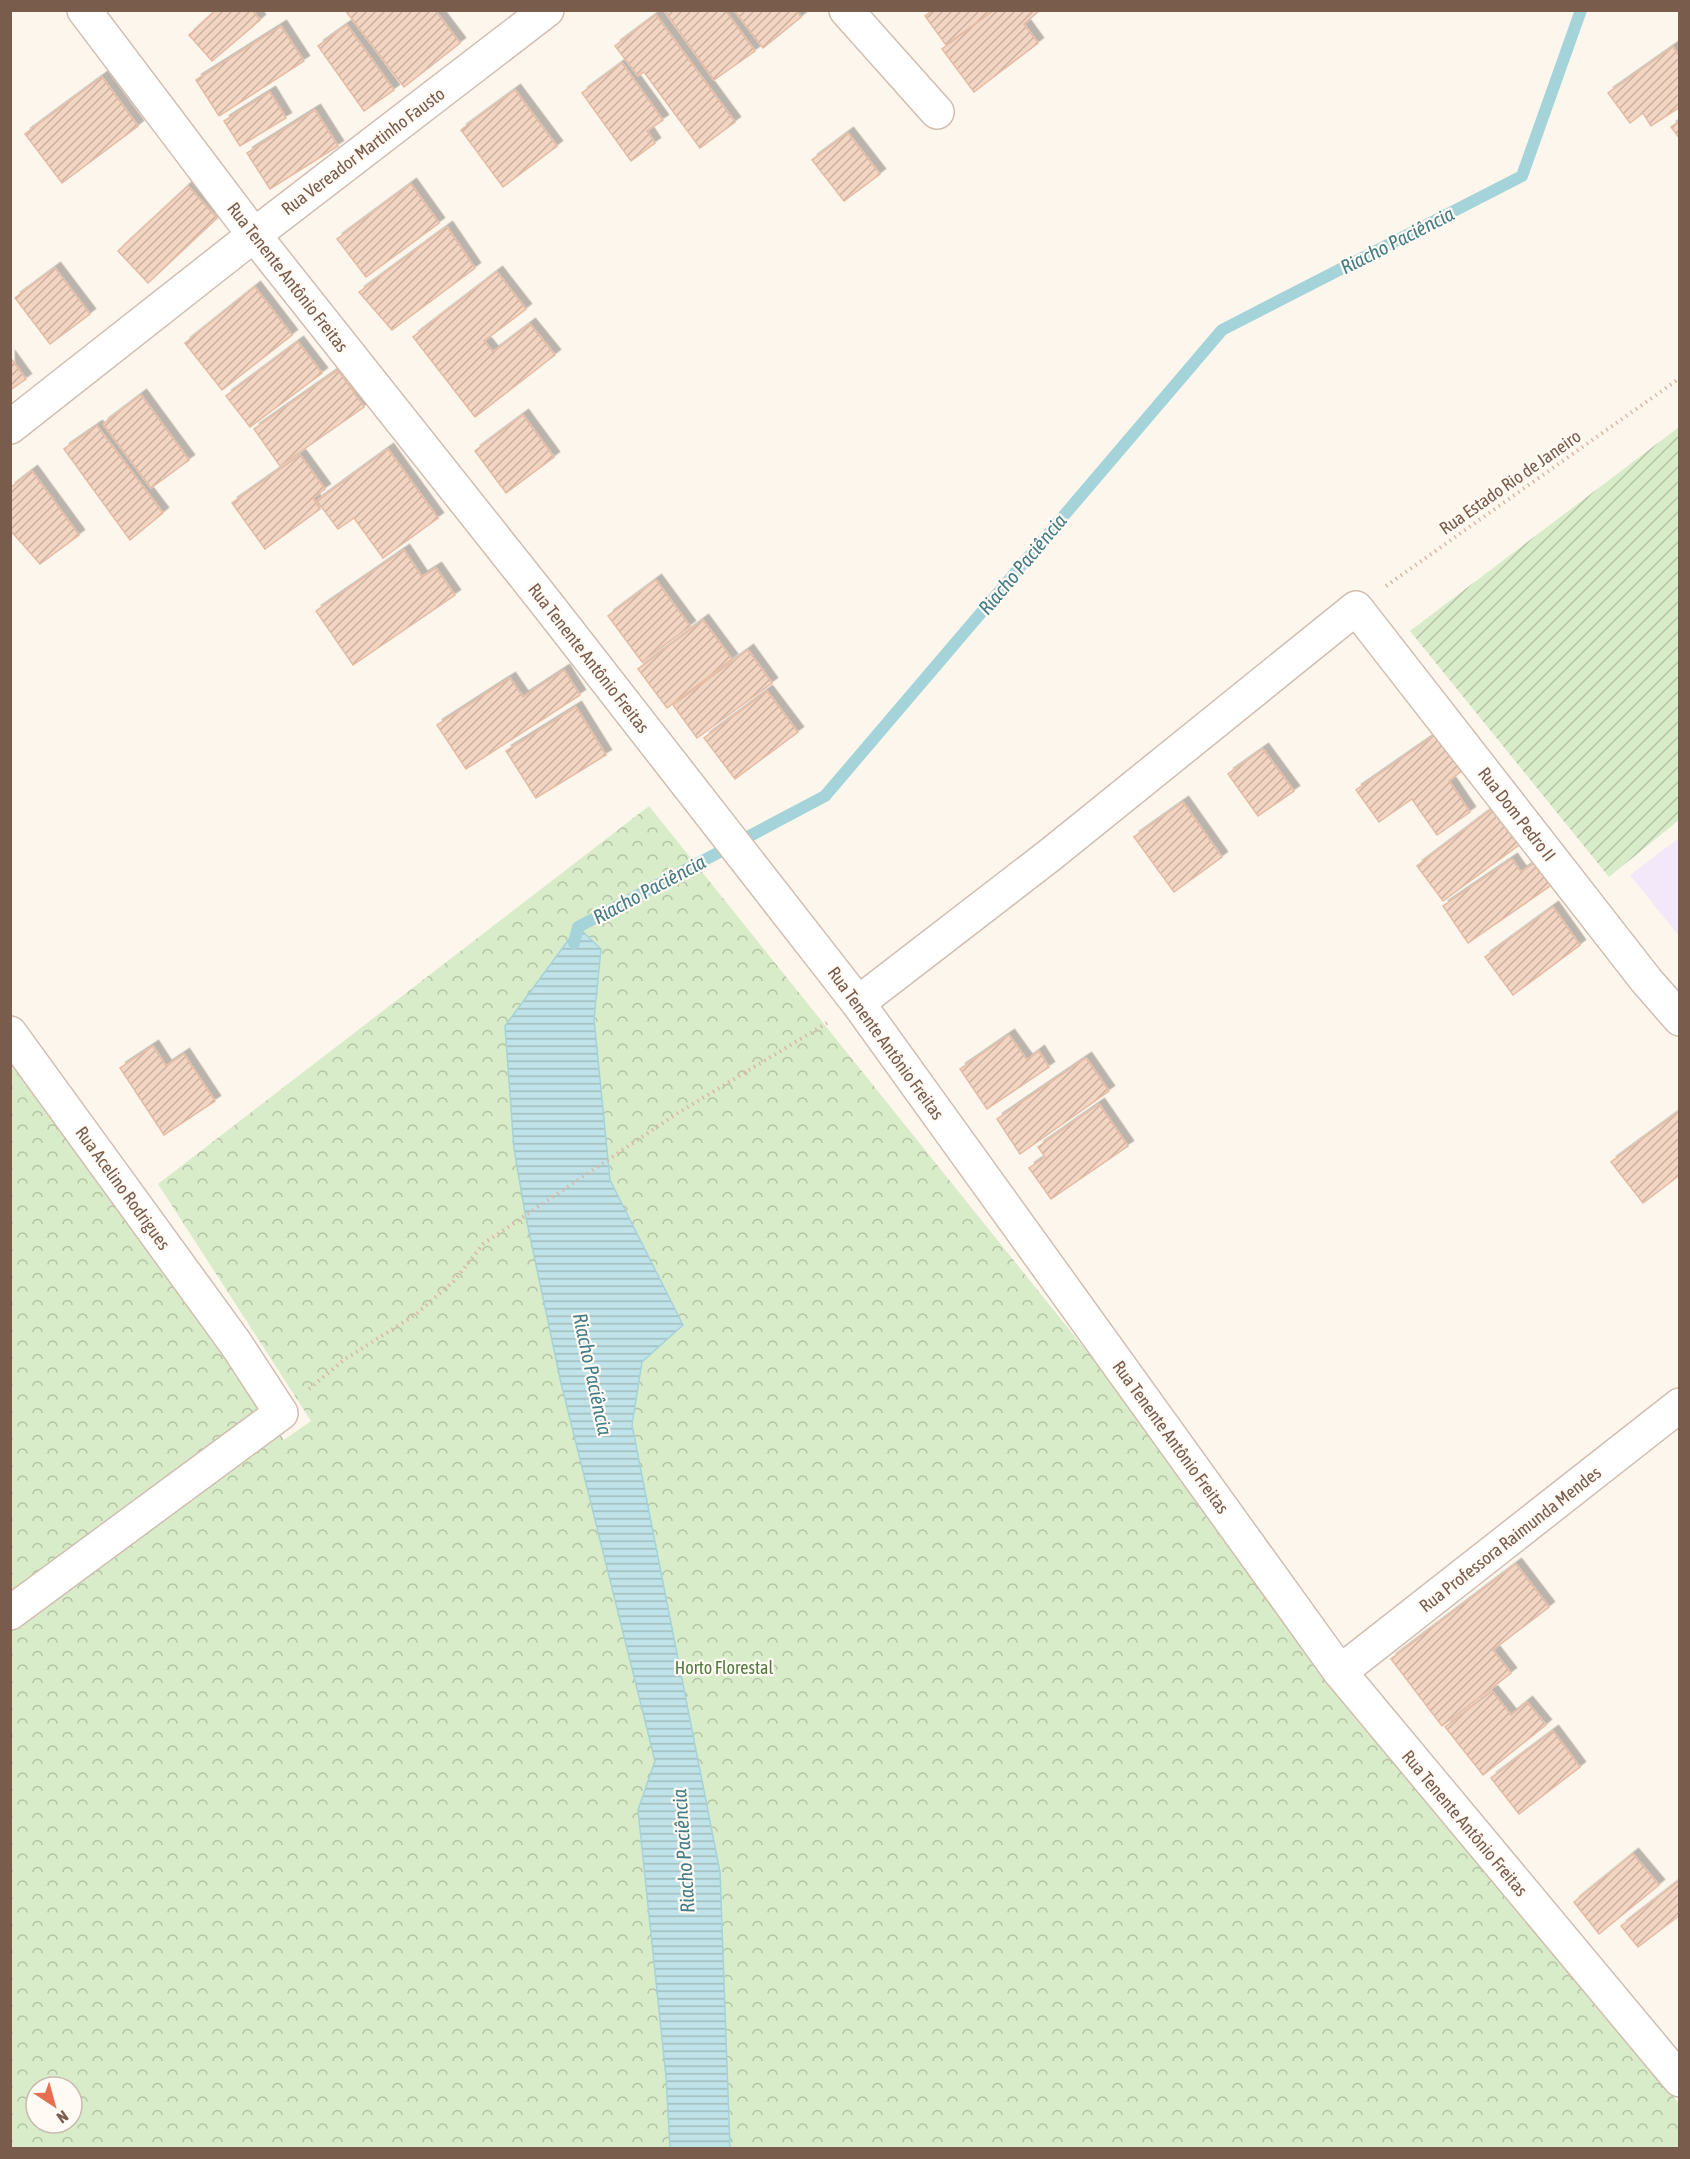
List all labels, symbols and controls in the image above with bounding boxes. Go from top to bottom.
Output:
street label: Rua Vereador Martinho Fausto [277,83,449,219]
street label: Rua Tenente Antônio Freitas [223,198,353,356]
water label: Riacho Paciência [1336,202,1458,278]
street label: Rua Estado Rio de Janeiro [1435,425,1585,539]
water label: Riacho Paciência [973,509,1071,619]
street label: Rua Tenente Antônio Freitas [524,579,654,737]
street label: Rua Dom Pedro II [1474,763,1560,865]
water label: Riacho Paciência [589,850,709,928]
street label: Rua Tenente Antônio Freitas [823,962,949,1124]
street label: Rua Acelino Rodrigues [71,1122,175,1254]
water label: Riacho Paciência [569,1311,617,1437]
street label: Rua Tenente Antônio Freitas [1108,1356,1234,1518]
street label: Rua Professora Raimunda Mendes [1415,1462,1605,1616]
park label: Horto Florestal [675,1657,773,1678]
street label: Rua Tenente Antônio Freitas [1398,1746,1532,1900]
water label: Riacho Paciência [667,1788,699,1914]
north arrow [24,2075,84,2135]
text: N [54,2107,72,2127]

